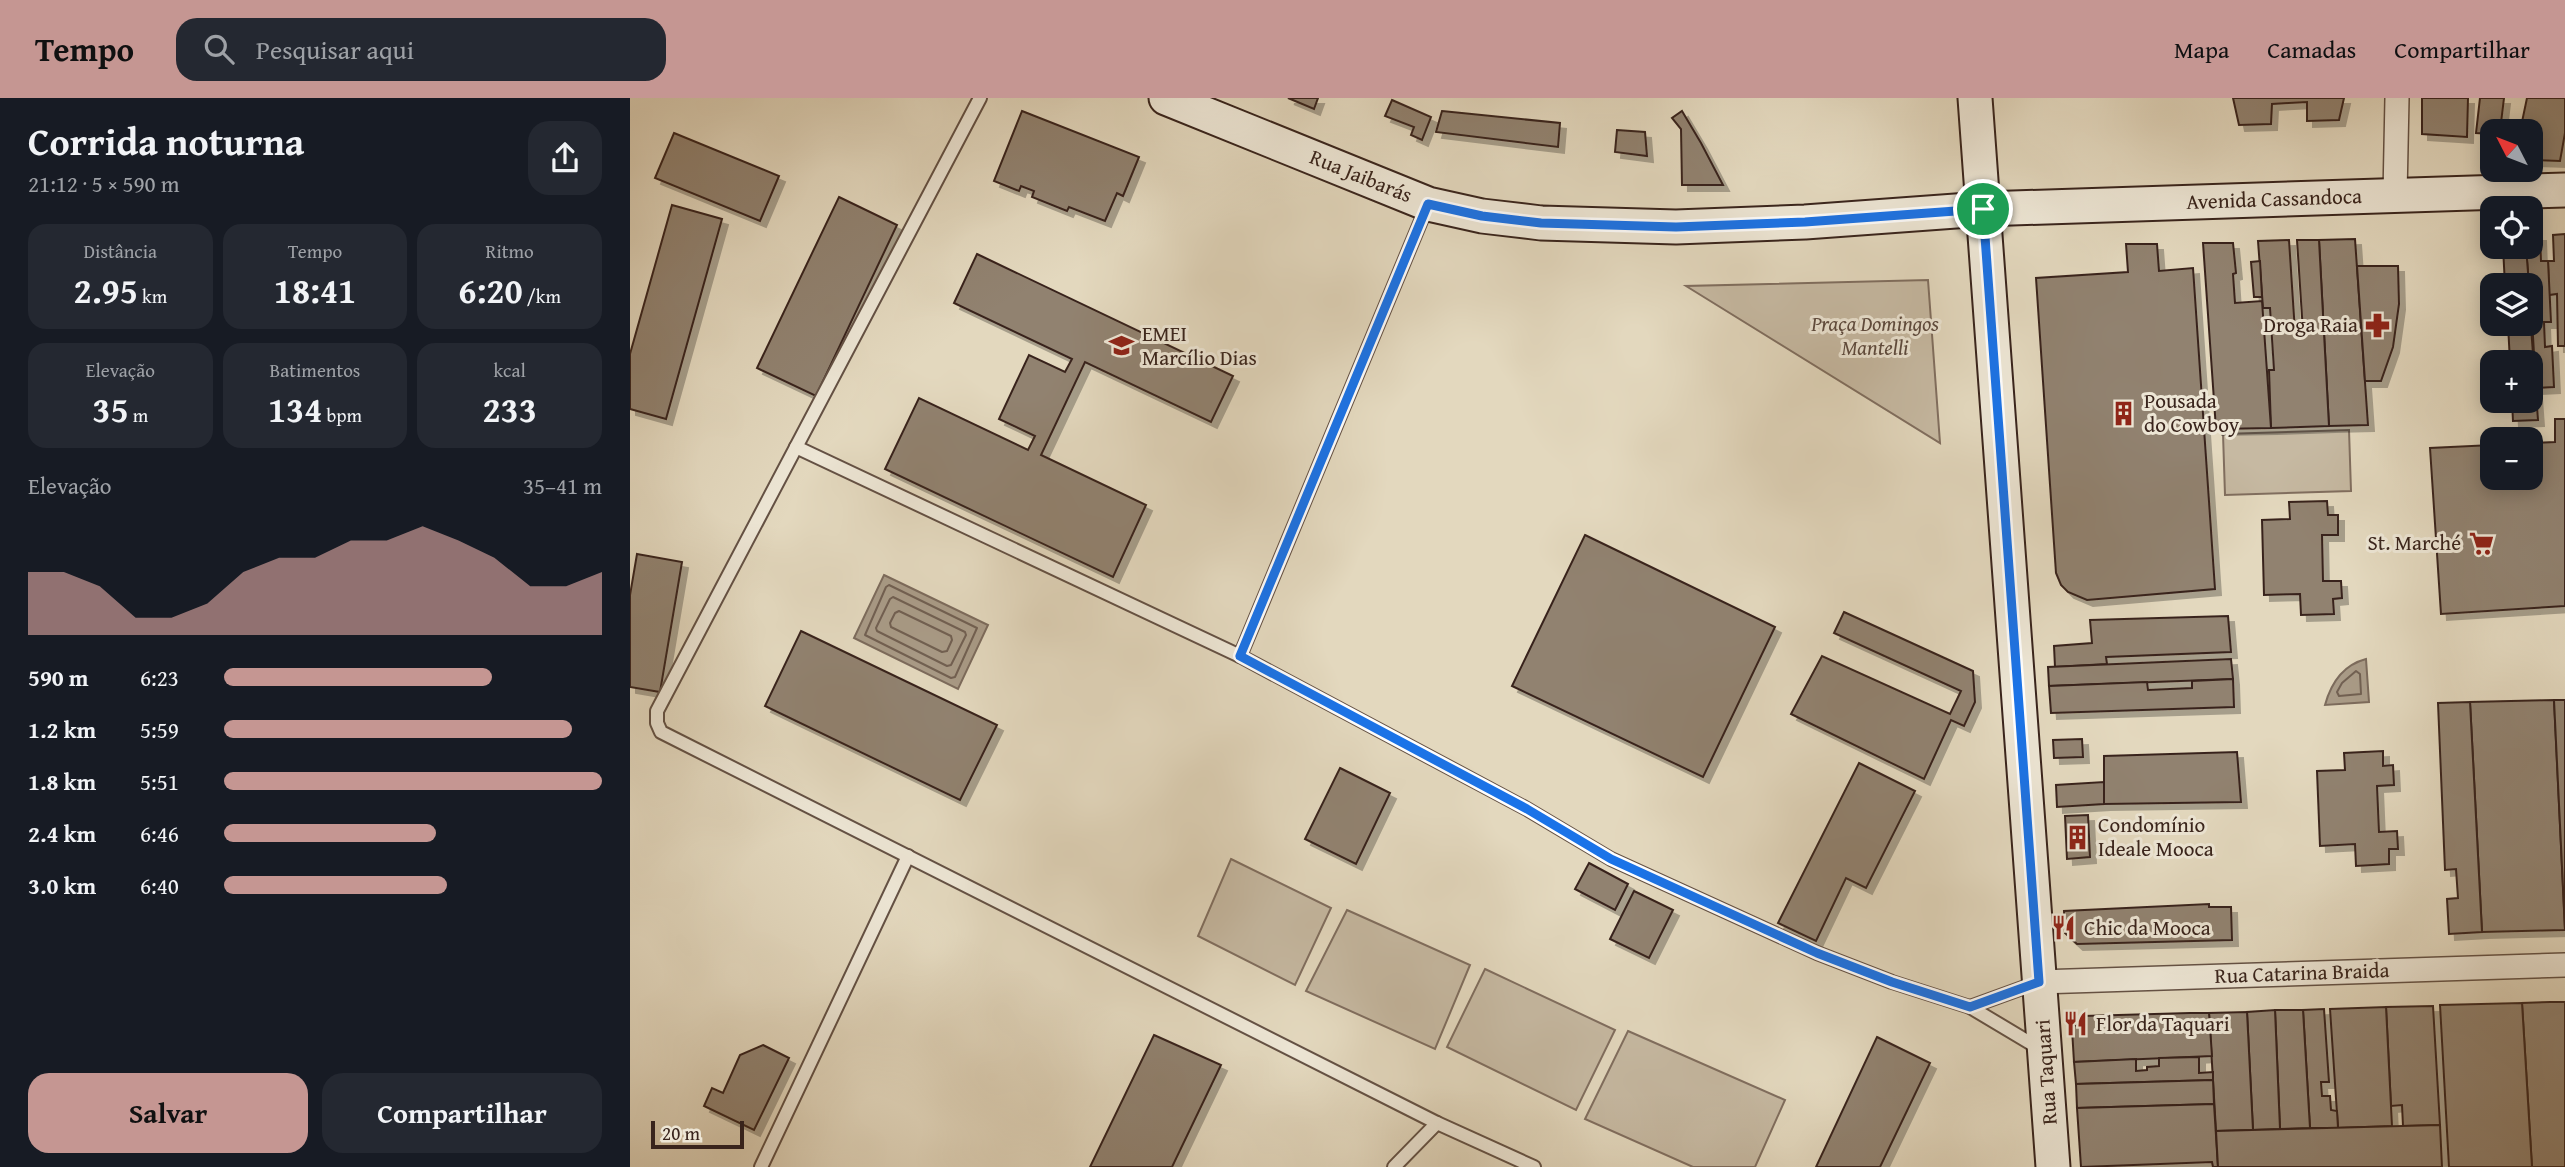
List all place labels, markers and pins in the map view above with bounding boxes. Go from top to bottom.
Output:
pin [1953,179,2013,239]
place label: Droga Raia [2263,309,2358,340]
pharmacy icon: Droga Raia [2364,311,2392,339]
place label: EMEI Marcílio Dias [1142,318,1257,373]
school or university icon: EMEI Marcílio Dias [1108,332,1136,360]
place label: Pousada do Cowboy [2144,385,2240,440]
building icon: Pousada do Cowboy [2110,399,2138,427]
place label: St. Marché [2367,527,2461,558]
supermarket icon: St. Marché [2467,529,2495,557]
place label: Condomínio Ideale Mooca [2098,809,2214,864]
building icon: Condomínio Ideale Mooca [2064,823,2092,851]
place label: Chic da Mooca [2084,912,2211,943]
restaurant icon: Chic da Mooca [2050,914,2078,942]
place label: Flor da Taquari [2096,1008,2230,1039]
restaurant icon: Flor da Taquari [2062,1010,2090,1038]

